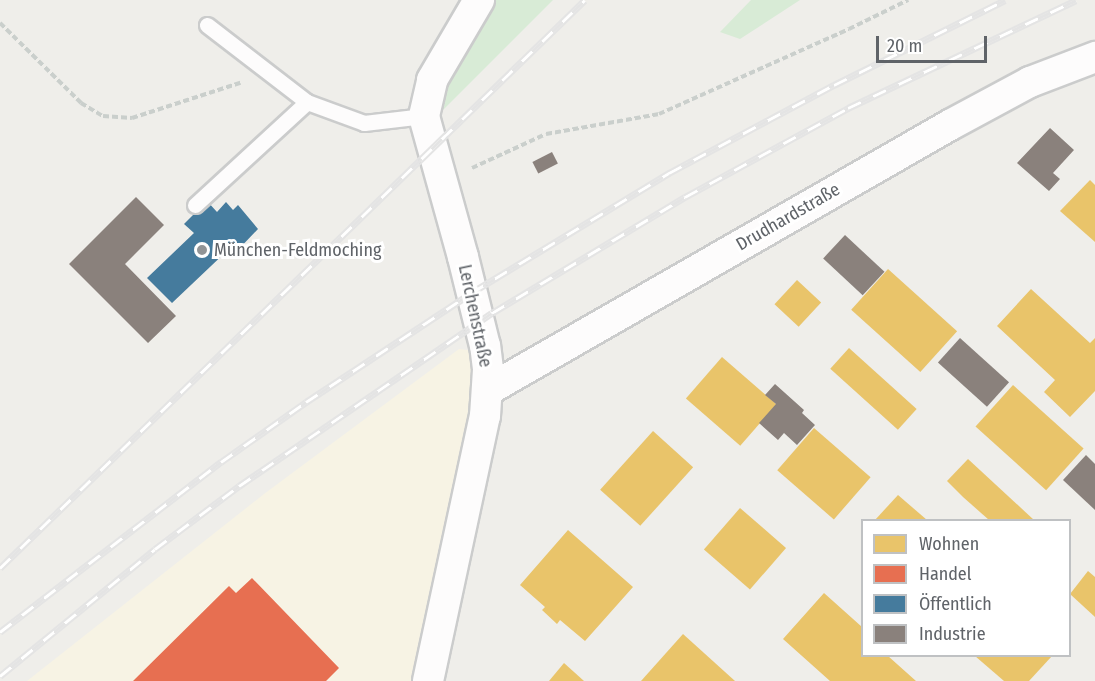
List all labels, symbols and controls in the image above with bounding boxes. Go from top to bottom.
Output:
scale bar [879,24,990,62]
text: 20 m [887,35,922,57]
street label: Drudhardstraße [732,179,844,255]
place label: München-Feldmoching [214,239,381,261]
marker: München-Feldmoching [195,243,209,257]
street label: Lerchenstraße [454,263,496,369]
legend [861,519,1071,657]
text: Wohnen [919,533,979,555]
text: Handel [919,563,972,585]
text: Öffentlich [919,593,992,615]
text: Industrie [919,623,986,645]

